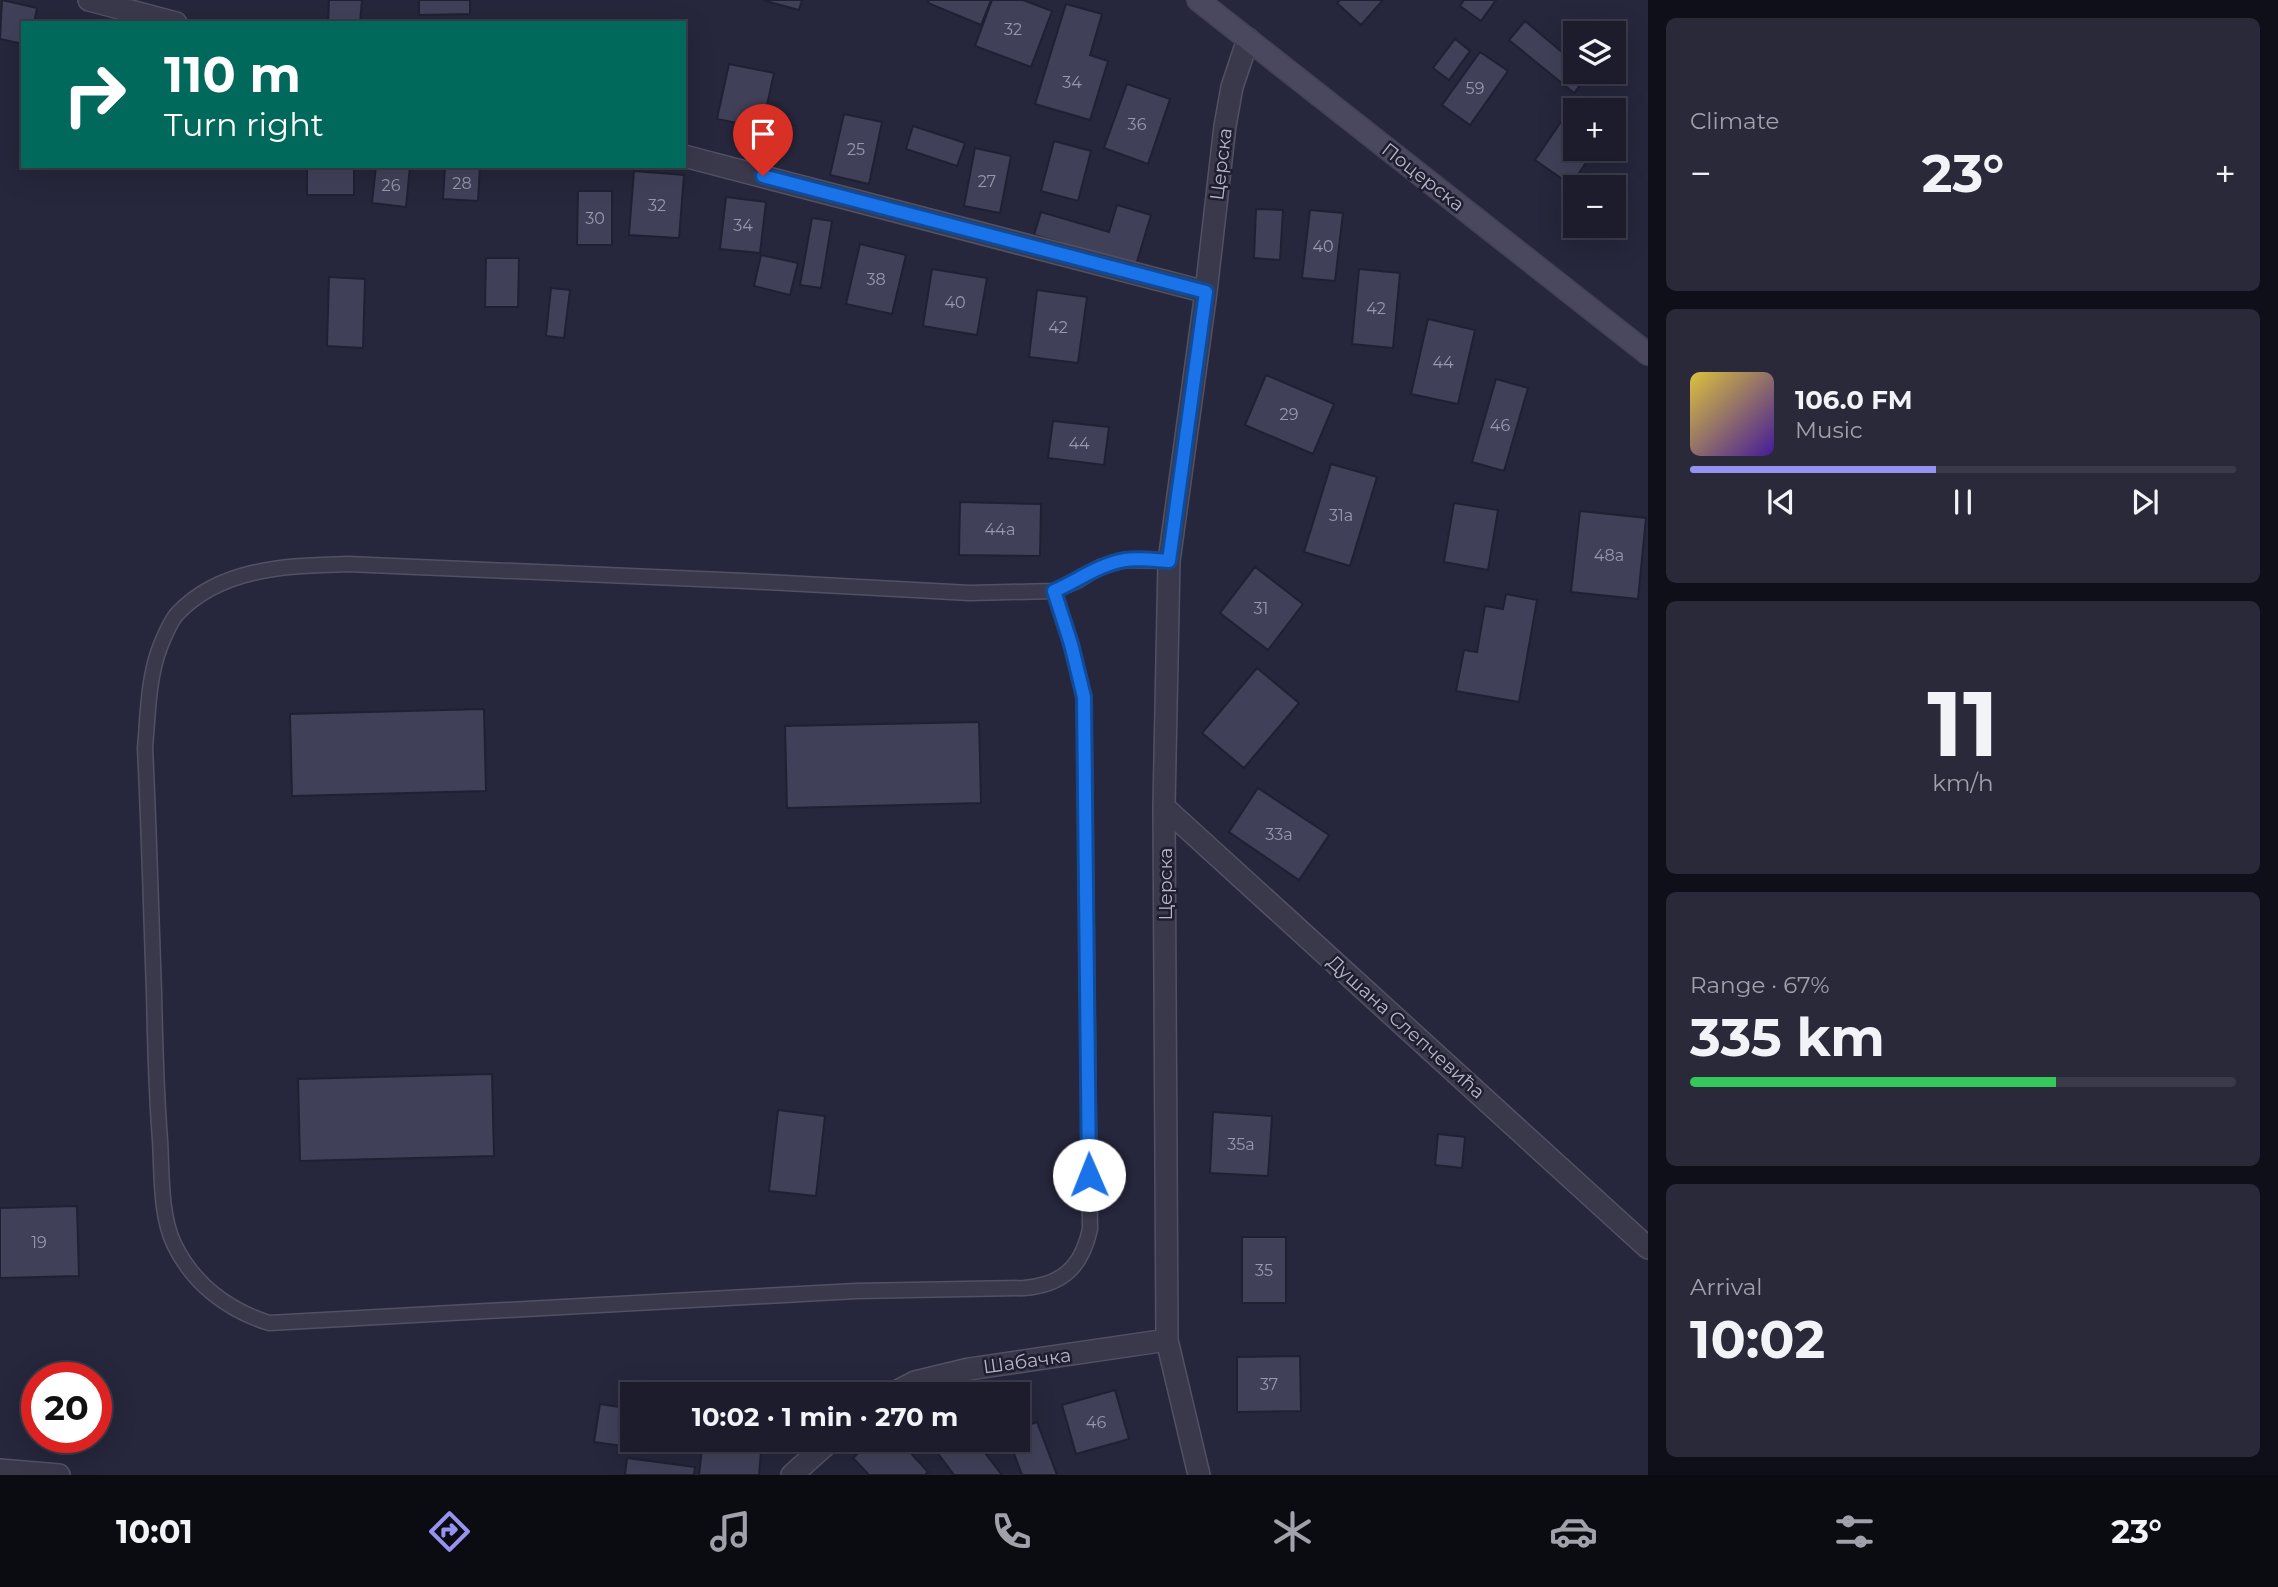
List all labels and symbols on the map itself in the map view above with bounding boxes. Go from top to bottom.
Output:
house number: 32 [1004,20,1022,39]
house number: 34 [1062,73,1082,92]
house number: 59 [1466,79,1484,98]
pin [733,104,793,176]
house number: 36 [1128,115,1147,134]
street label: Церска [1205,126,1237,202]
street label: Поцерска [1377,138,1469,216]
house number: 25 [847,140,865,159]
house number: 27 [978,172,996,191]
house number: 28 [452,174,472,193]
house number: 26 [382,176,401,195]
house number: 32 [648,196,666,215]
house number: 30 [585,209,605,228]
house number: 34 [733,216,753,235]
house number: 40 [1312,237,1334,256]
house number: 38 [866,270,886,289]
house number: 40 [944,293,966,312]
house number: 42 [1366,299,1386,318]
house number: 42 [1048,318,1068,337]
house number: 44 [1432,353,1454,372]
house number: 29 [1280,405,1298,424]
house number: 46 [1490,416,1510,435]
house number: 44 [1068,434,1090,453]
house number: 31a [1329,506,1353,525]
house number: 44a [984,520,1016,539]
house number: 48a [1594,546,1624,565]
house number: 31 [1254,599,1268,618]
house number: 33a [1265,825,1293,844]
street label: Церска [1154,848,1177,920]
street label: Душана Слепчевића [1323,950,1489,1104]
house number: 35a [1227,1135,1255,1154]
position arrow [1052,1138,1126,1212]
house number: 19 [31,1233,47,1252]
house number: 35 [1255,1261,1273,1280]
street label: Шабачка [981,1343,1073,1379]
speed limit sign: 20 [21,1362,112,1453]
house number: 37 [1260,1375,1278,1394]
house number: 46 [1086,1413,1106,1432]

